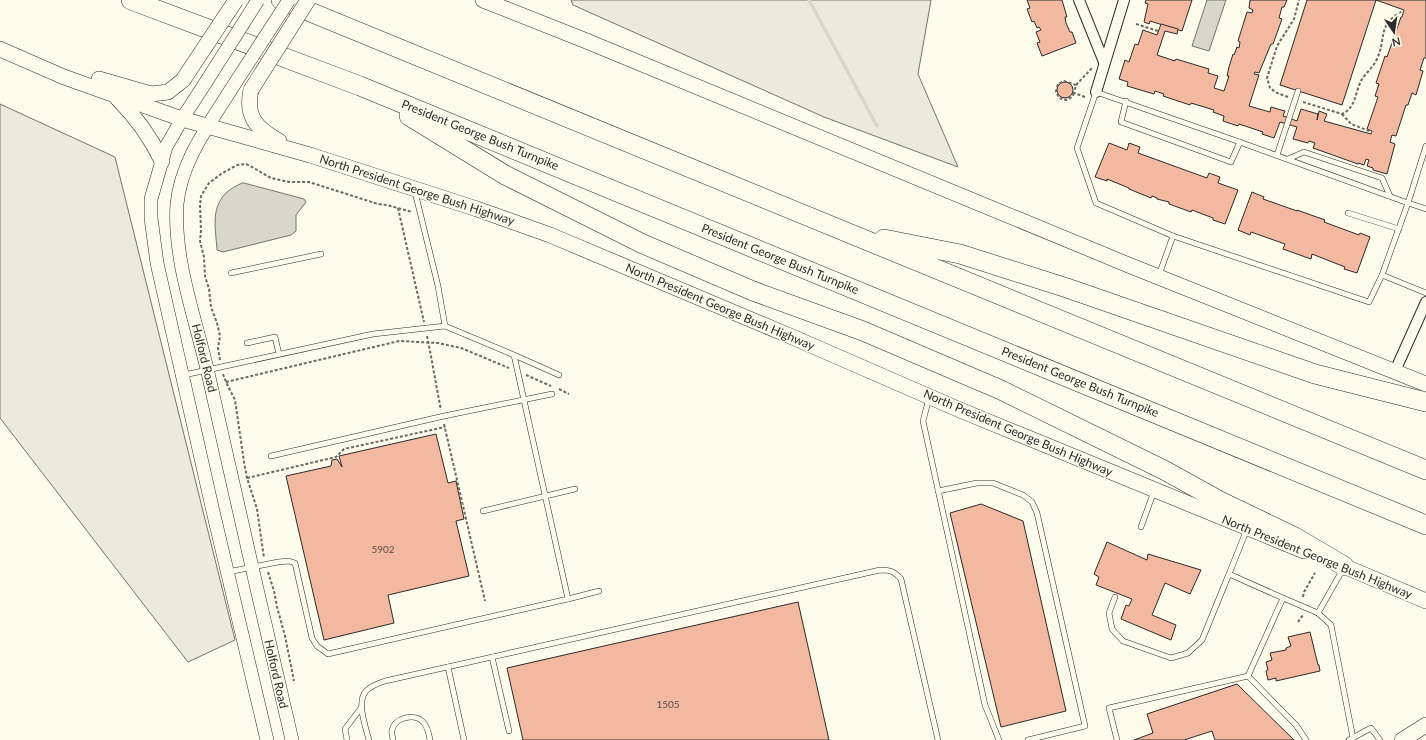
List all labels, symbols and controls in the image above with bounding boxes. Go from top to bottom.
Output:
north arrow [1374,12,1414,52]
text: N [1391,35,1402,50]
street label: President George Bush Turnpike [399,96,561,173]
street label: North President George Bush Highway [318,151,517,228]
street label: President George Bush Turnpike [699,220,861,297]
street label: North President George Bush Highway [623,260,818,354]
street label: Holford Road [189,322,220,394]
street label: President George Bush Turnpike [999,343,1161,420]
street label: North President George Bush Highway [921,386,1116,480]
street label: North President George Bush Highway [1220,511,1415,602]
house number: 5902 [371,543,395,555]
street label: Holford Road [261,638,292,710]
house number: 1505 [656,698,680,710]

